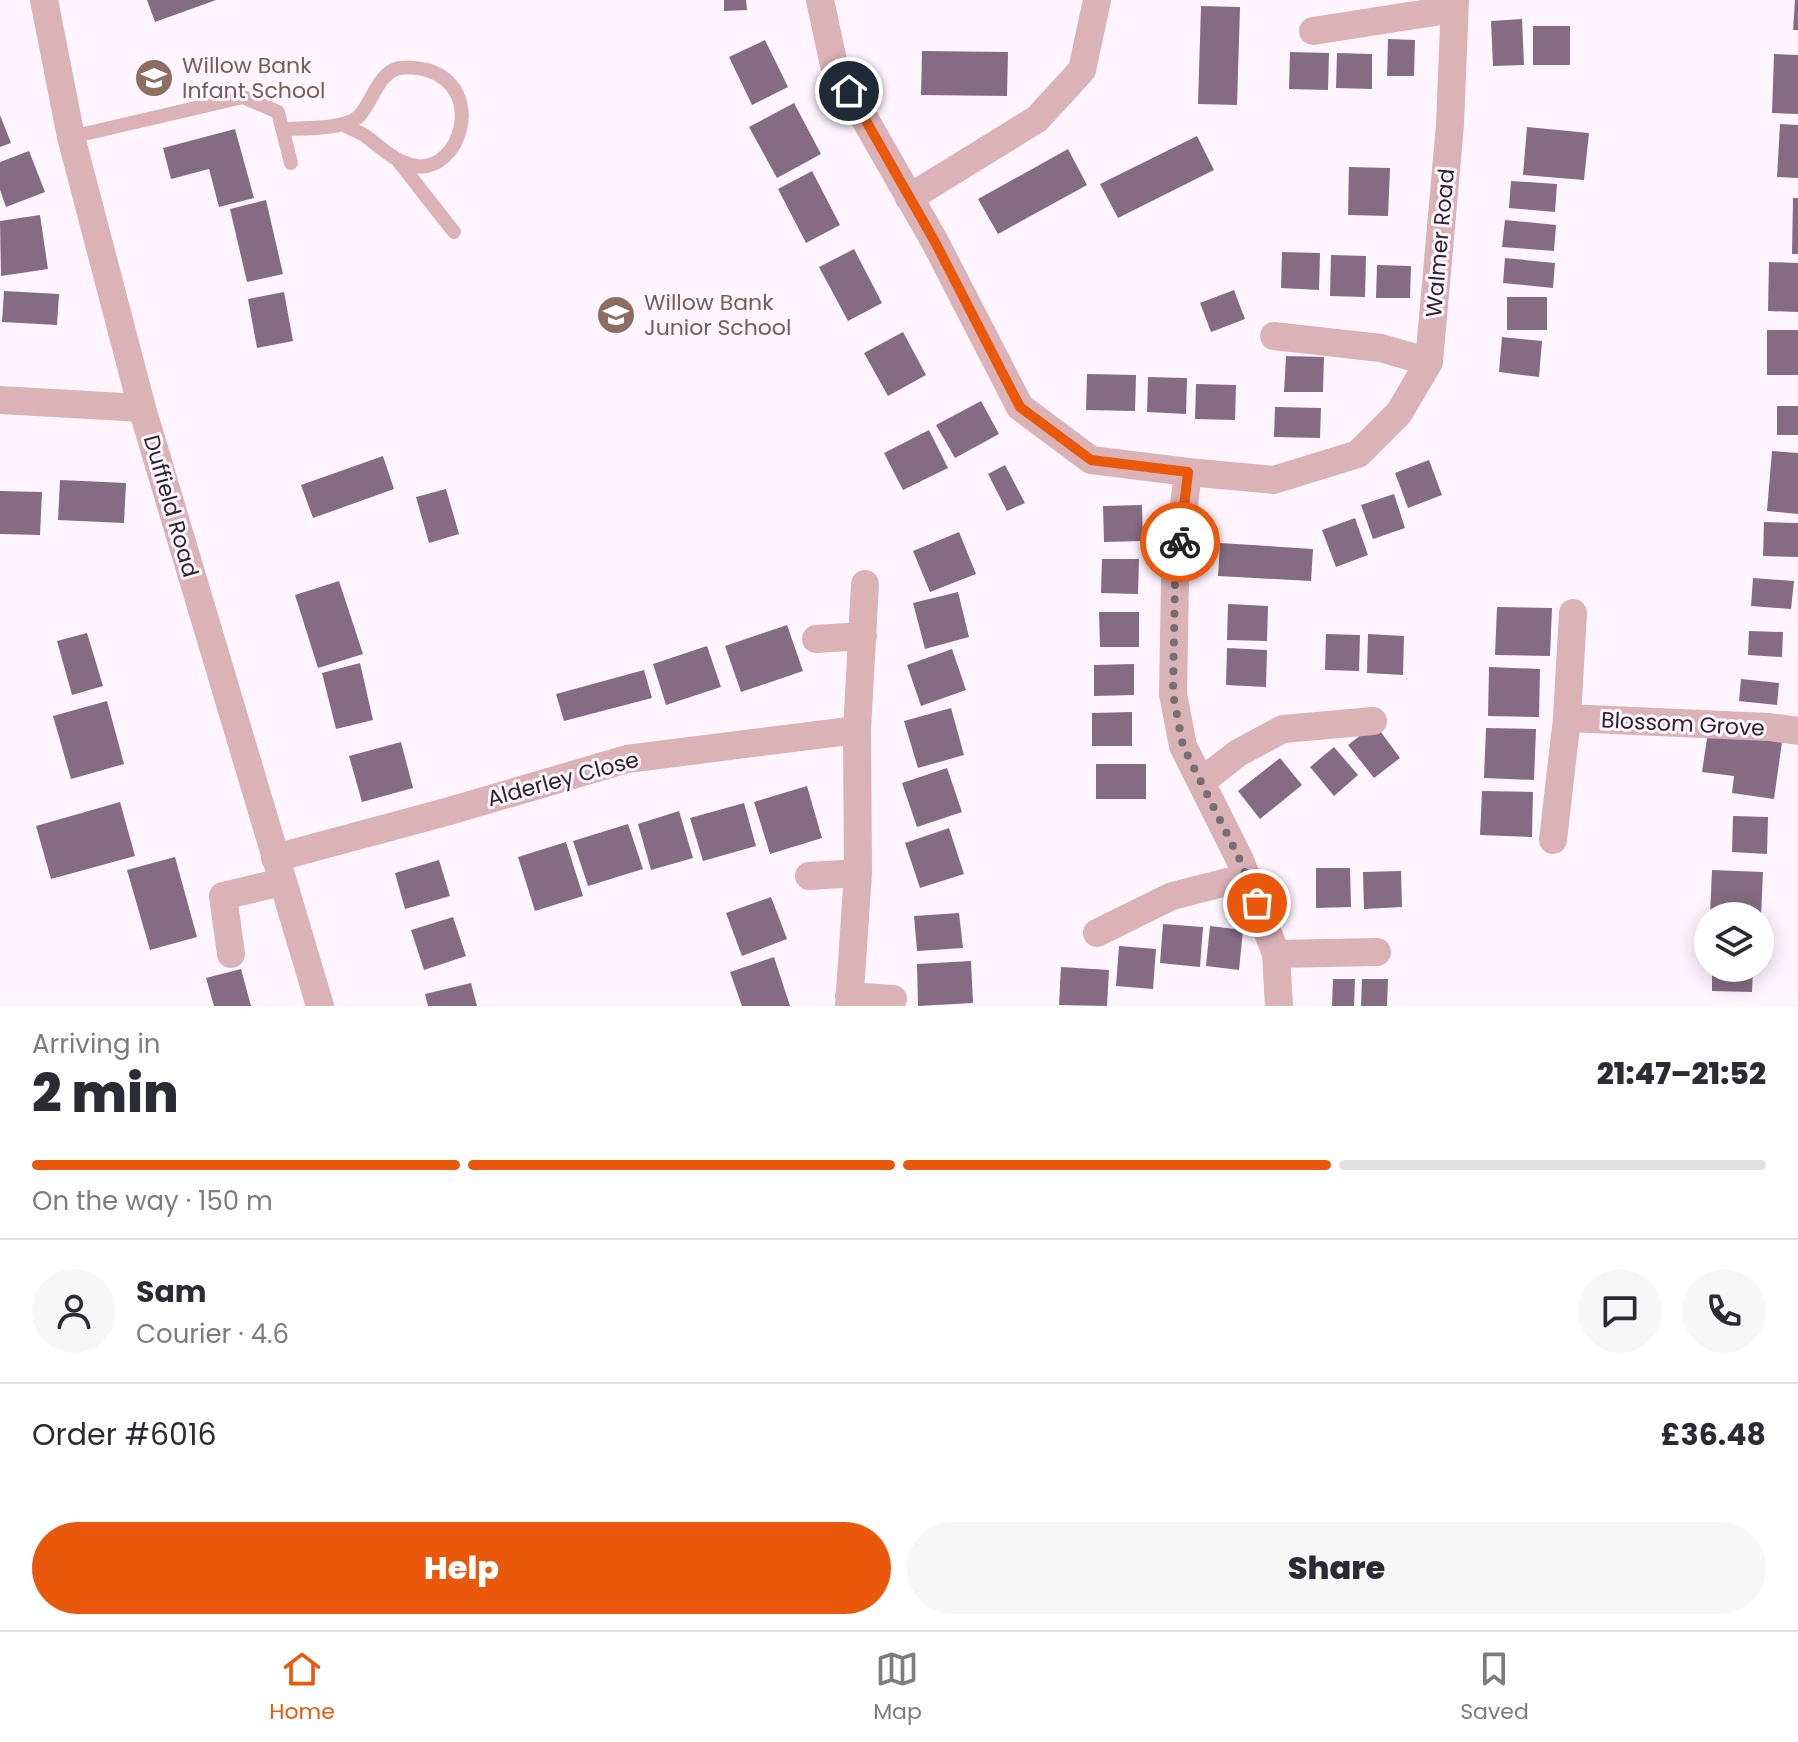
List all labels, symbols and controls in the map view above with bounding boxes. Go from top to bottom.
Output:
place label: Willow Bank Infant School [182,50,326,106]
school or university icon: Willow Bank Infant School [133,57,175,99]
pin [815,57,883,125]
icon: home [827,69,871,113]
street label: Walmer Road [1418,167,1462,319]
place label: Willow Bank Junior School [644,287,791,343]
school or university icon: Willow Bank Junior School [595,294,637,336]
street label: Duffield Road [136,431,206,581]
courier [1140,502,1220,582]
icon: bike [1158,520,1202,564]
street label: Blossom Grove [1600,704,1766,744]
street label: Alderley Close [484,744,642,814]
pin [1223,869,1291,937]
icon: bag [1235,881,1279,925]
map controls [1694,902,1774,982]
button: layers [1694,902,1774,982]
text: Arriving in [32,1026,161,1062]
text: 21:47–21:52 [1597,1052,1766,1095]
text: 2 min [32,1057,179,1130]
text: On the way · 150 m [32,1183,273,1219]
button: person [32,1269,116,1353]
button: chat [1578,1269,1662,1353]
button: phone [1682,1269,1766,1353]
text: Sam [136,1270,207,1313]
text: Courier · 4.6 [136,1316,289,1352]
text: Order #6016 [32,1413,217,1456]
text: £36.48 [1661,1413,1766,1456]
button: Help [32,1522,891,1614]
button: Share [907,1522,1766,1614]
tab: Home [269,1647,335,1728]
tab: Map [873,1647,922,1728]
tab: Saved [1460,1647,1529,1728]

